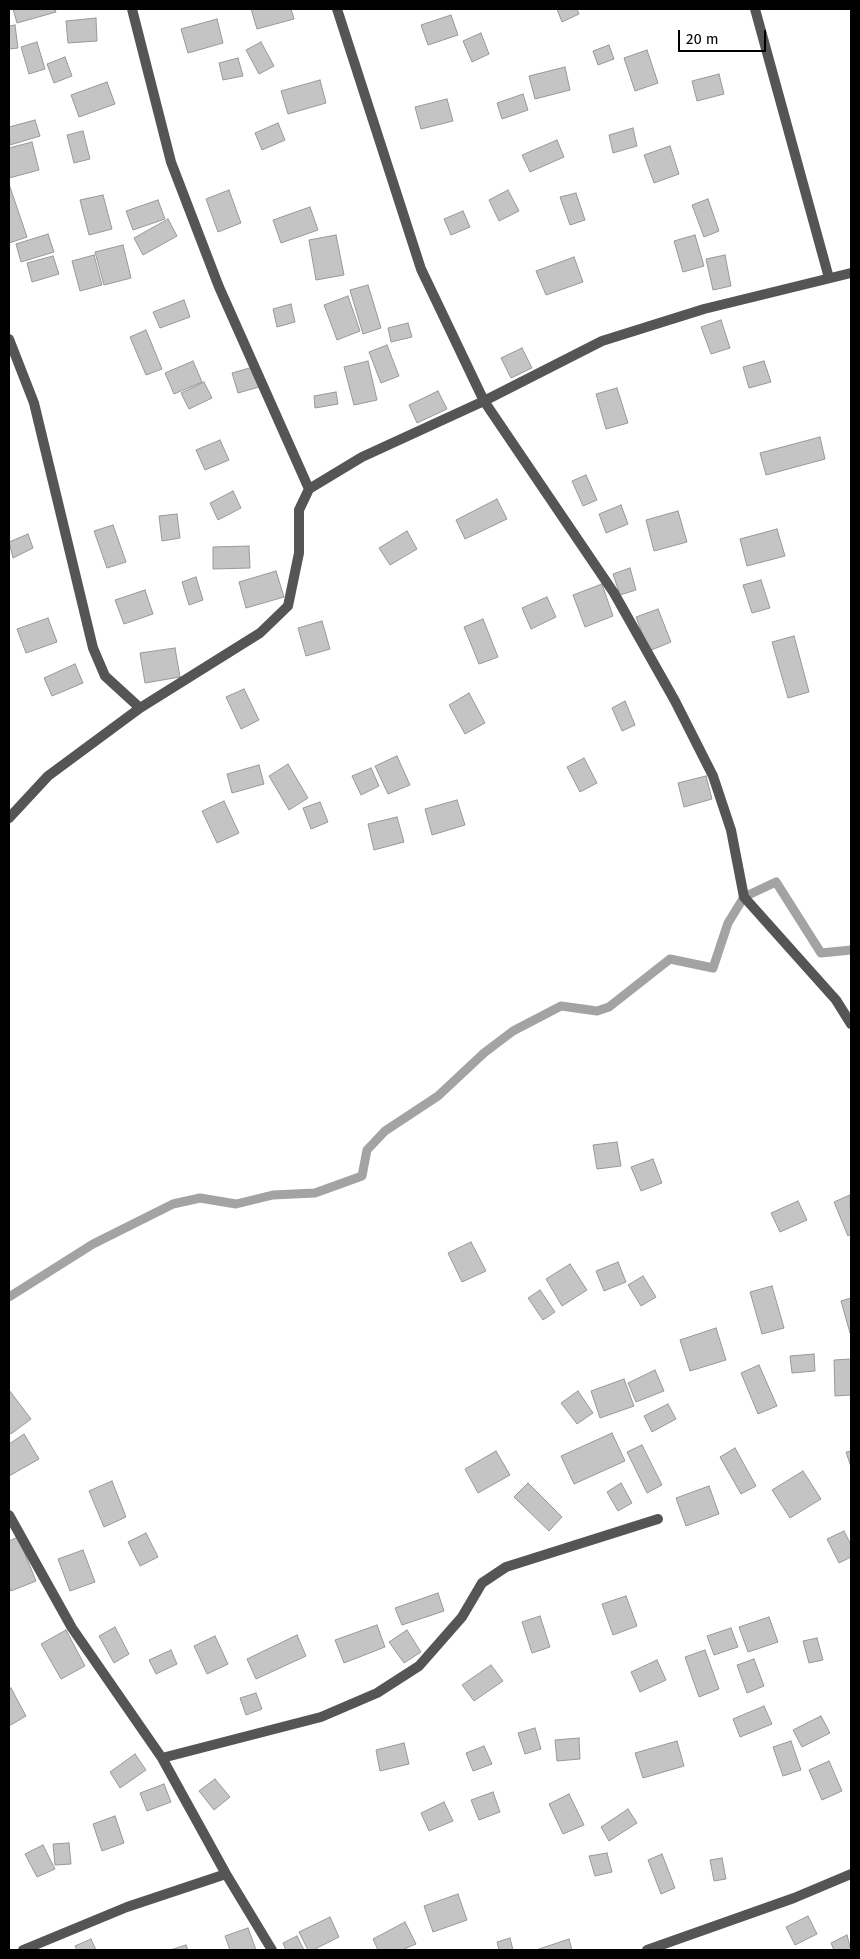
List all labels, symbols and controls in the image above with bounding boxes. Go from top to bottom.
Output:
scale bar [680,20,768,52]
text: 20 m [686,30,719,48]

